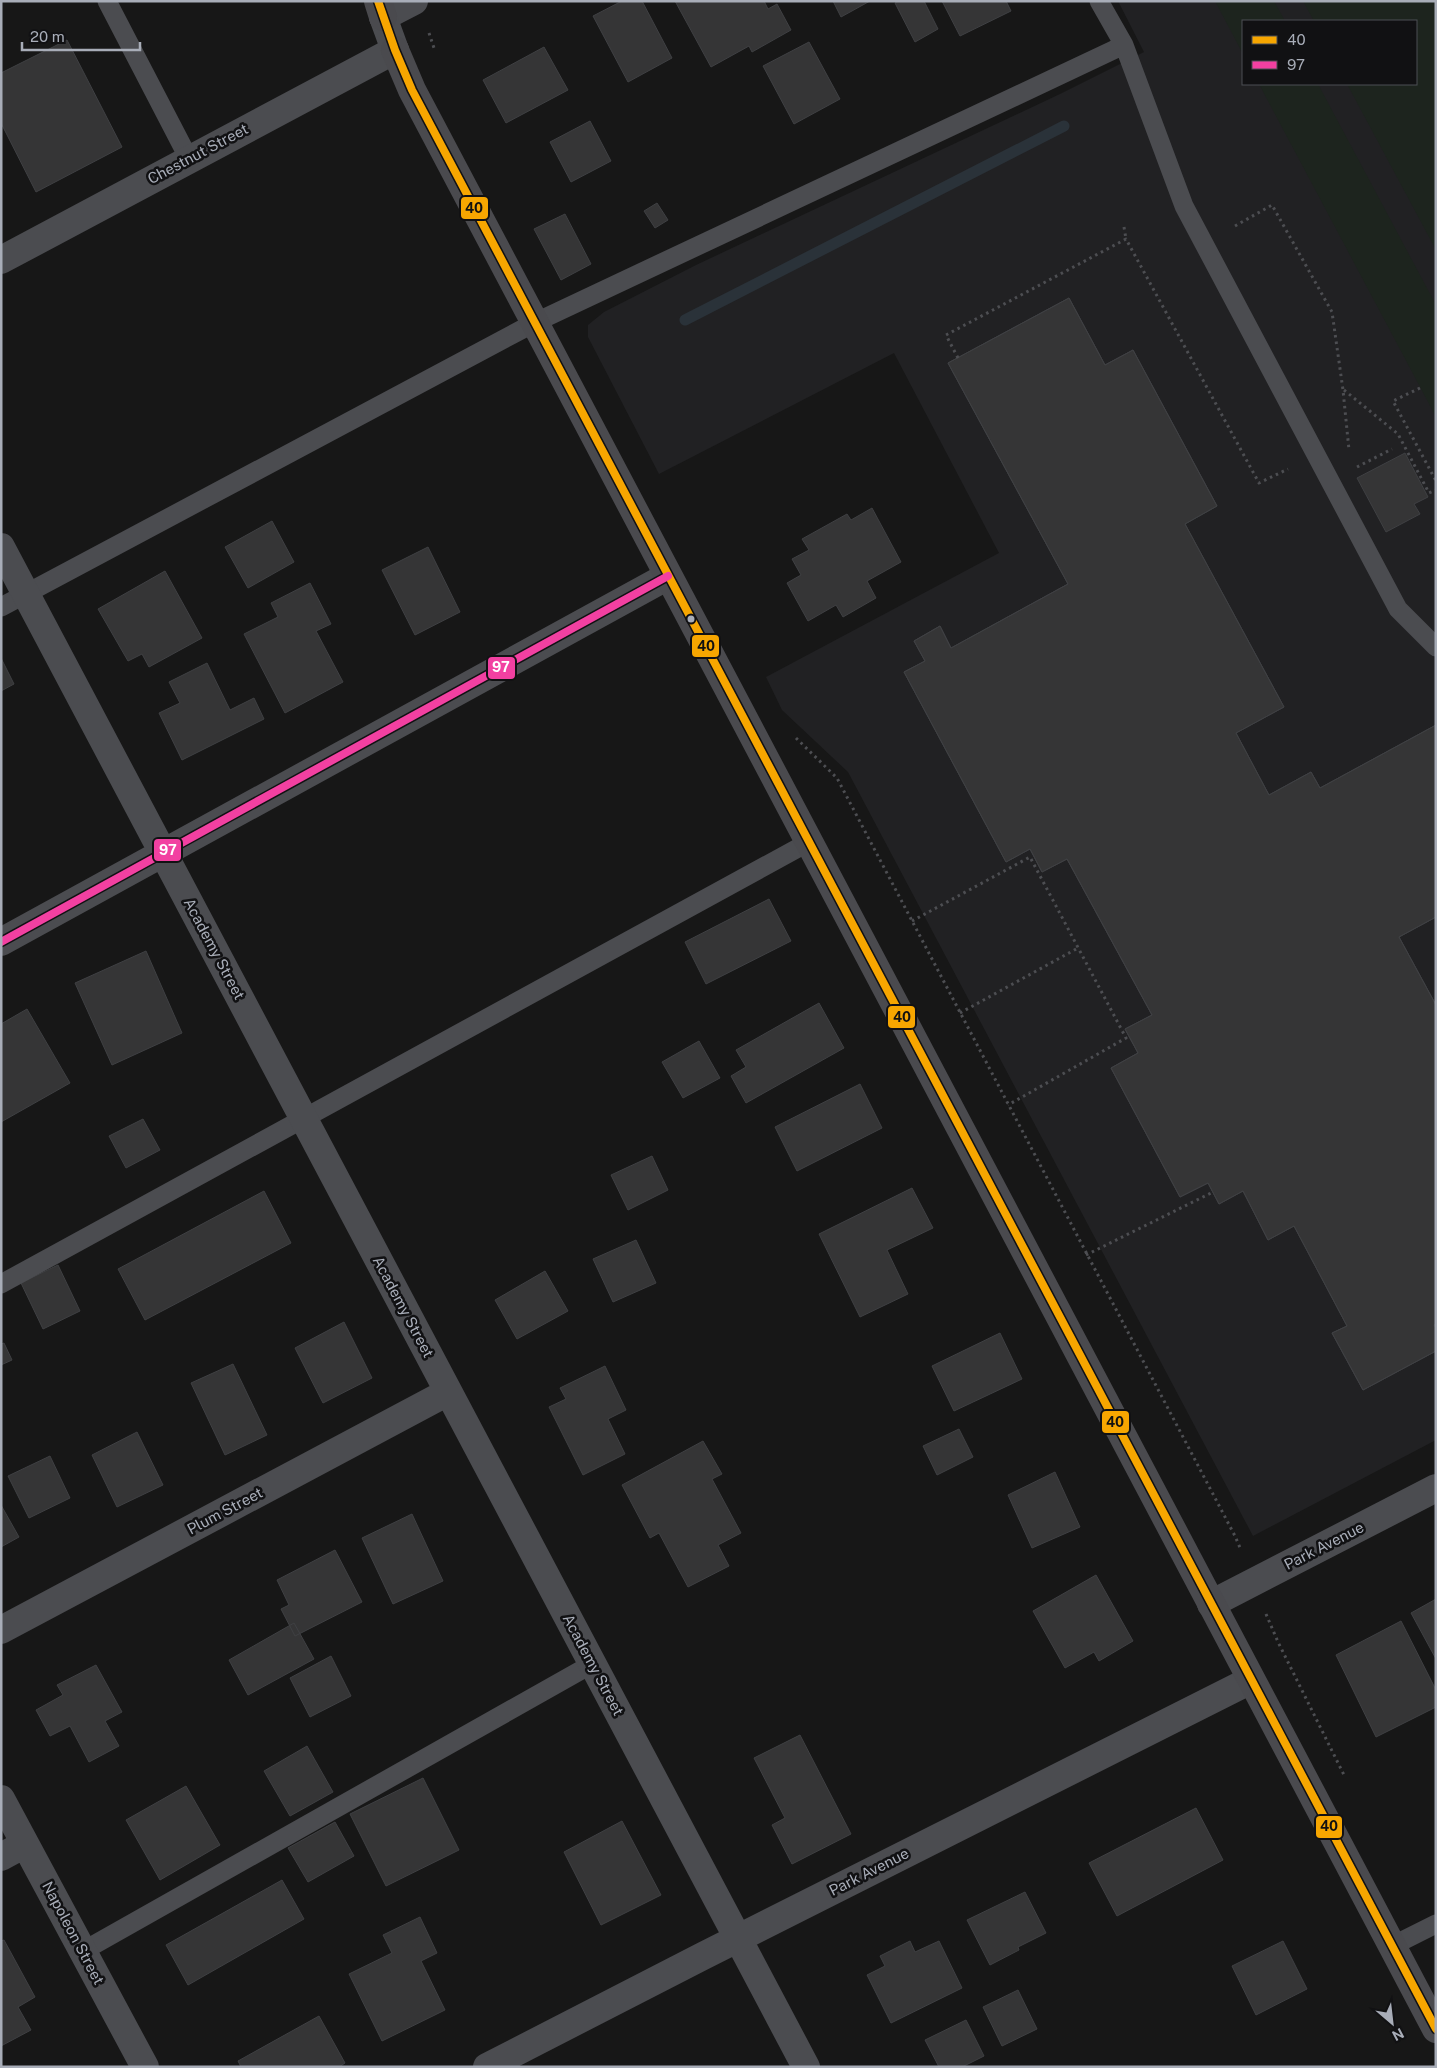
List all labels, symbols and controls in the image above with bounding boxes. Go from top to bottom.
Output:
scale bar [22,20,140,52]
legend [1242,20,1417,85]
text: 20 m [30,28,65,45]
text: 40 [1287,31,1306,48]
text: 97 [1287,56,1305,73]
street label: Chestnut Street [145,120,251,187]
line badge: 40 [460,196,489,220]
text: 40 [465,200,483,216]
unlabelled marker [686,614,696,624]
line badge: 40 [691,634,720,658]
text: 40 [697,638,715,654]
line badge: 97 [487,656,516,680]
text: 97 [492,659,510,675]
line badge: 97 [153,838,182,862]
text: 97 [159,842,177,858]
street label: Academy Street [181,895,248,1003]
line badge: 40 [887,1005,916,1029]
text: 40 [893,1009,911,1025]
street label: Academy Street [370,1253,437,1361]
line badge: 40 [1101,1410,1130,1434]
text: 40 [1106,1414,1124,1430]
street label: Plum Street [184,1483,266,1538]
street label: Park Avenue [1281,1518,1366,1573]
street label: Academy Street [560,1611,627,1719]
line badge: 40 [1315,1815,1343,1839]
text: 40 [1320,1818,1338,1834]
street label: Park Avenue [826,1844,911,1899]
street label: Napoleon Street [39,1878,108,1987]
north arrow [1367,1998,1417,2048]
text: N [1390,2025,1407,2044]

